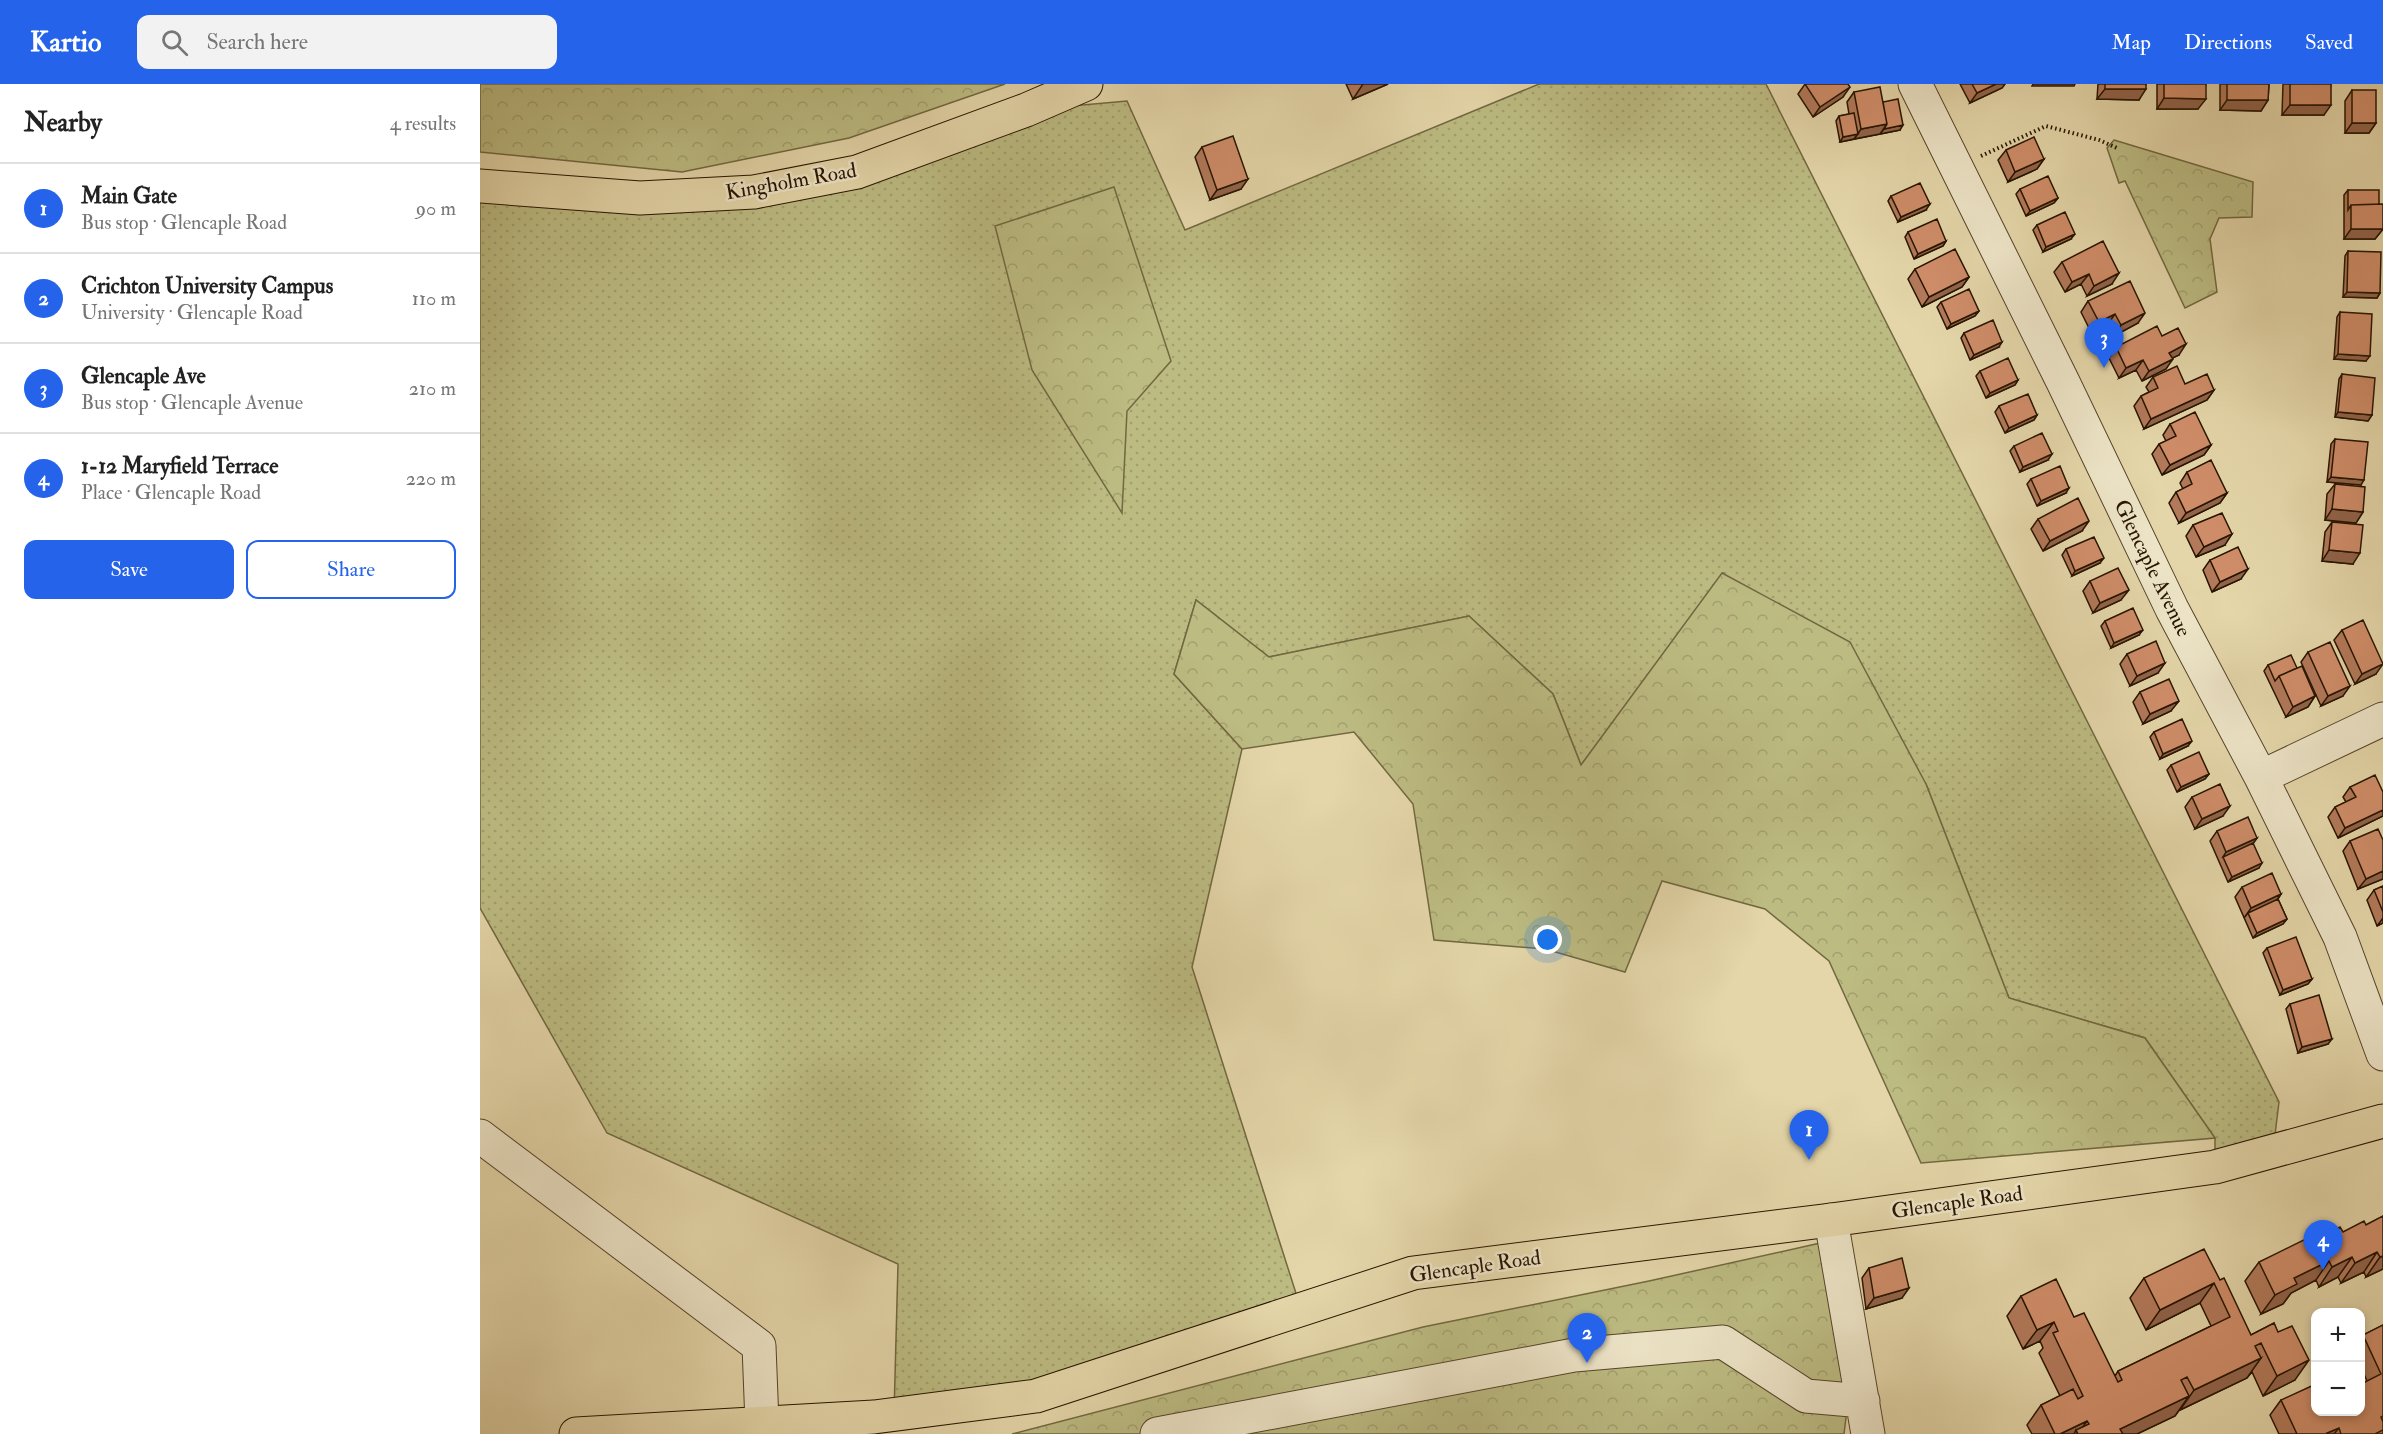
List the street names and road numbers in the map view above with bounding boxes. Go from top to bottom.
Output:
street label: Kingholm Road [724,157,859,206]
street label: Glencaple Avenue [2108,495,2198,641]
street label: Glencaple Road [1890,1180,2025,1225]
street label: Glencaple Road [1408,1244,1543,1289]

